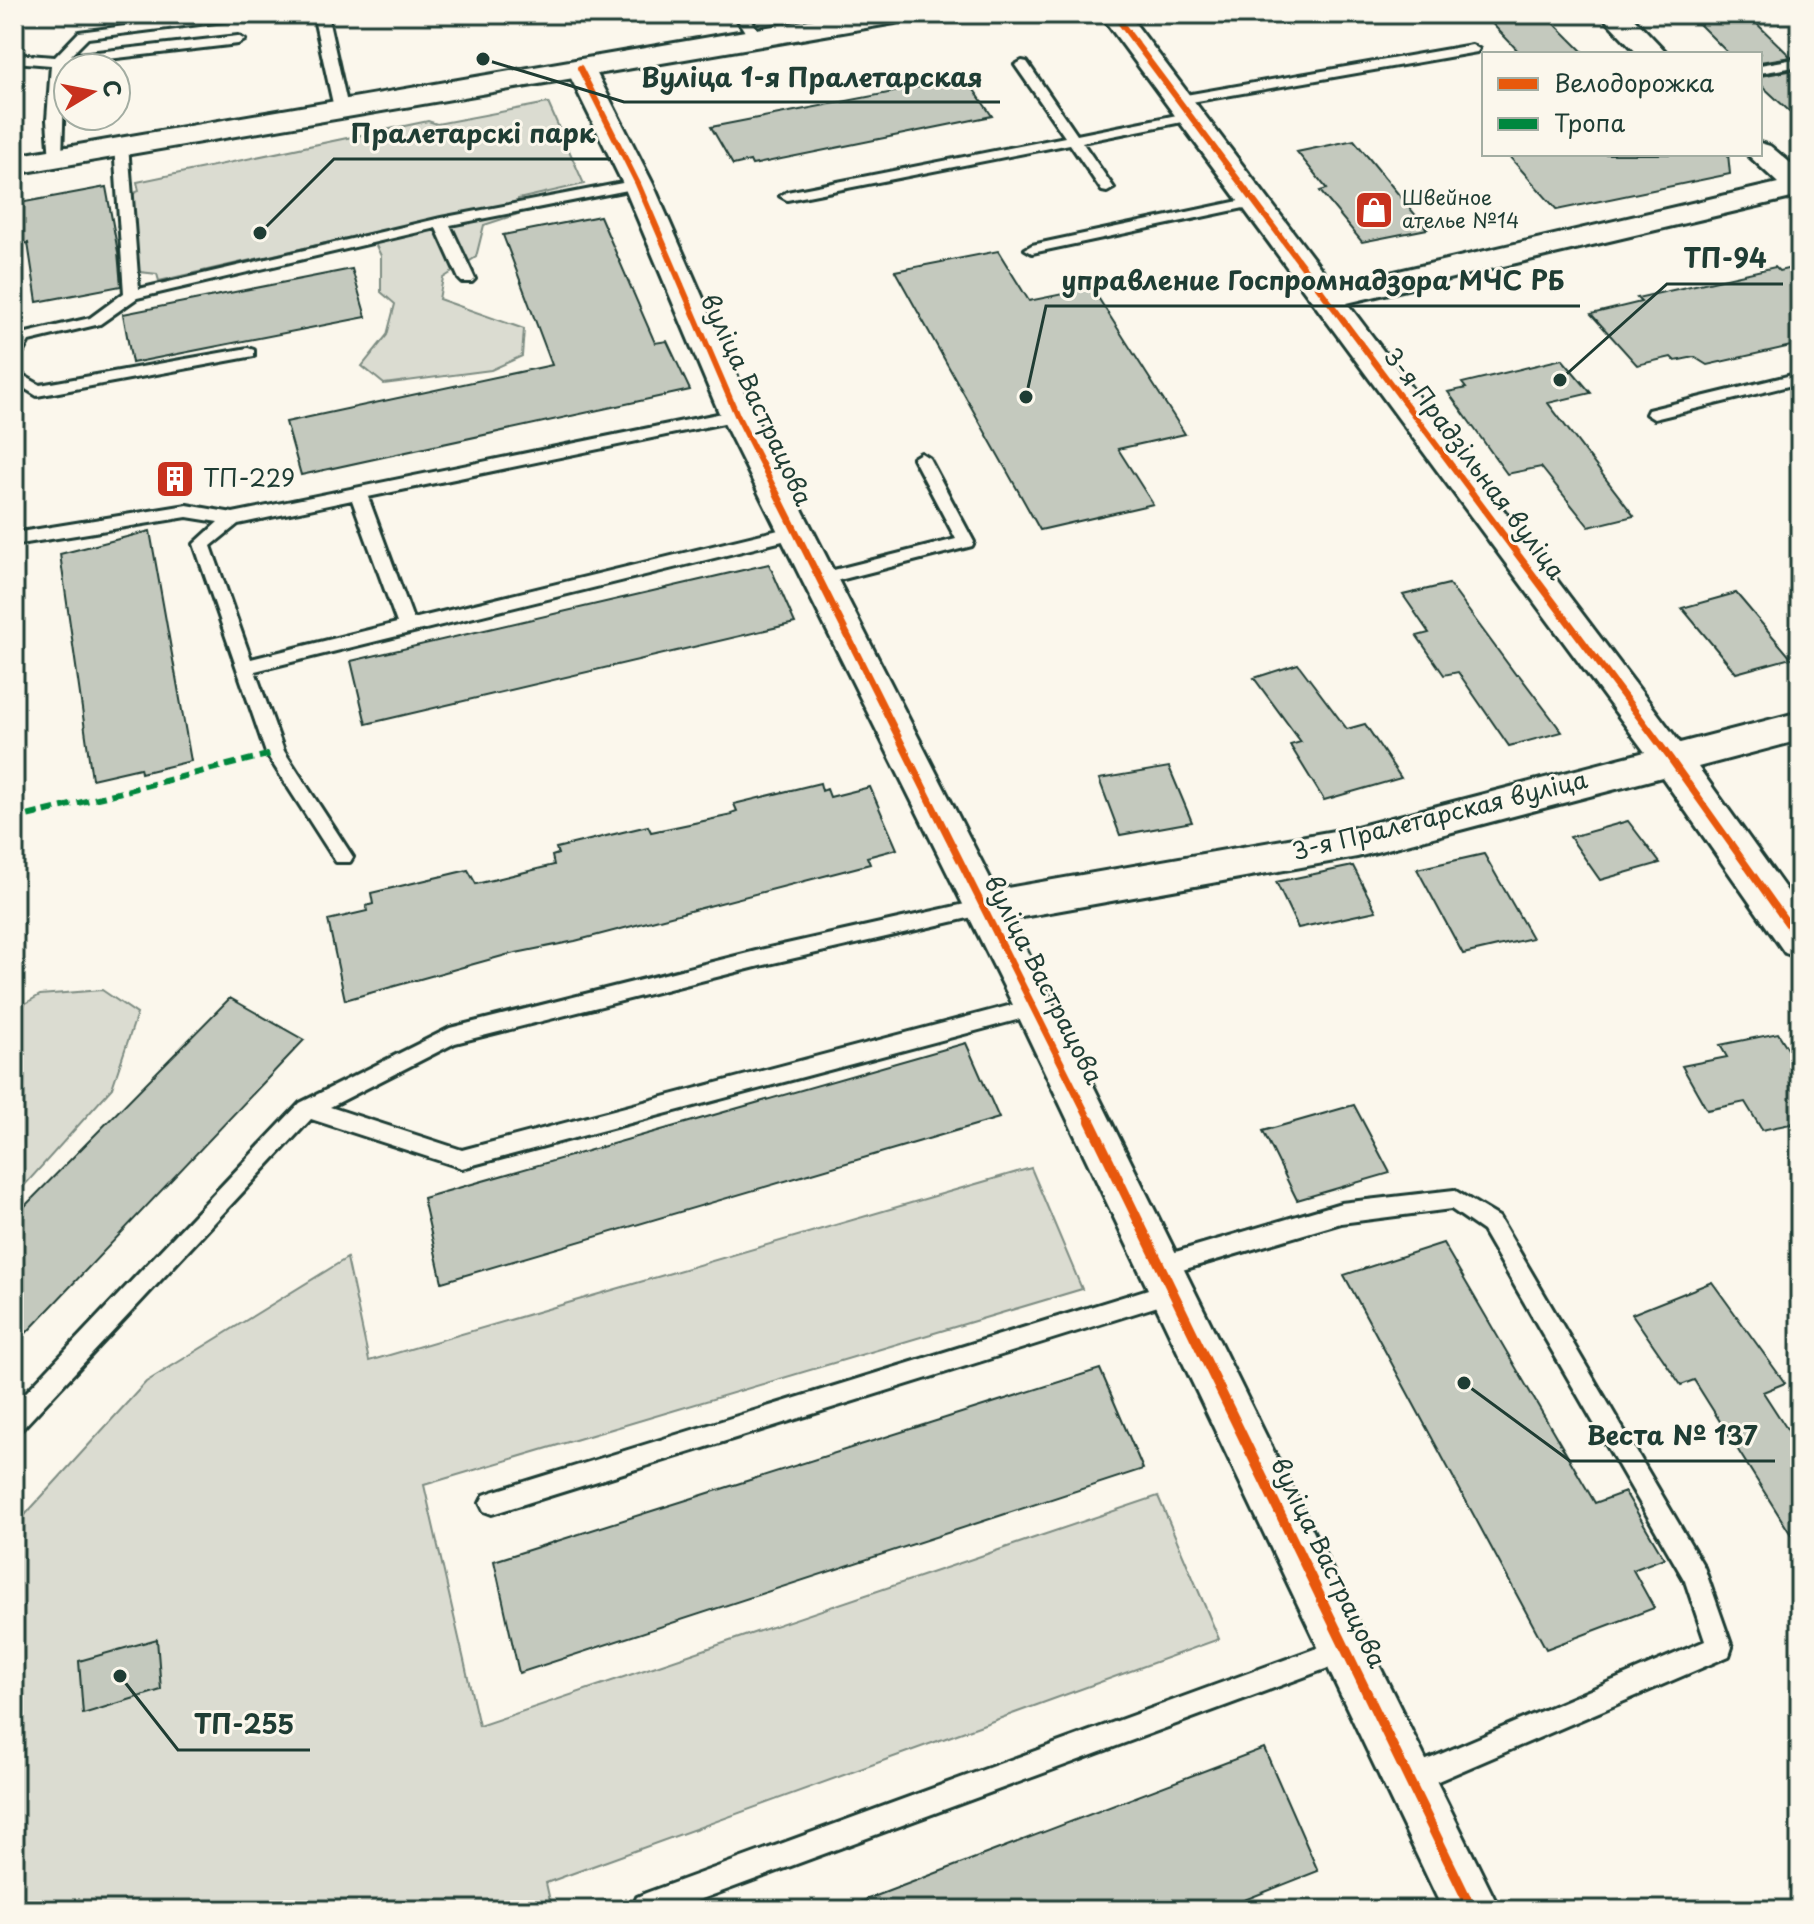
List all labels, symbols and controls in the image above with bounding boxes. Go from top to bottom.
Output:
north arrow [52,52,132,132]
callout: Вуліца 1-я Пралетарская [624,52,1000,102]
legend [1482,52,1762,156]
text: Вуліца 1-я Пралетарская [641,57,983,96]
text: Велодорожка [1554,64,1714,100]
text: С [95,77,131,99]
text: Тропа [1554,104,1625,140]
callout: Пралетарскі парк [334,109,611,159]
text: Пралетарскі парк [351,113,596,152]
place label: Швейное ателье №14 [1402,182,1519,235]
shop icon: Швейное ателье №14 [1353,189,1395,231]
callout: ТП-94 [1667,234,1783,284]
text: ТП-94 [1683,238,1767,277]
callout: управление Госпромнадзора МЧС РБ [1046,256,1580,306]
text: управление Госпромнадзора МЧС РБ [1062,260,1565,299]
street label: вуліца Вастрацова [693,287,823,511]
street label: 3-я Прадзільная вуліца [1376,339,1575,587]
building icon: ТП-229 [154,458,196,500]
place label: ТП-229 [203,459,295,495]
street label: 3-я Пралетарская вуліца [1288,760,1591,868]
street label: вуліца Вастрацова [976,868,1113,1090]
callout: Веста № 137 [1570,1411,1775,1461]
text: Веста № 137 [1586,1415,1758,1454]
street label: вуліца Вастрацова [1263,1451,1396,1674]
callout: ТП-255 [178,1700,310,1750]
text: ТП-255 [194,1704,294,1743]

